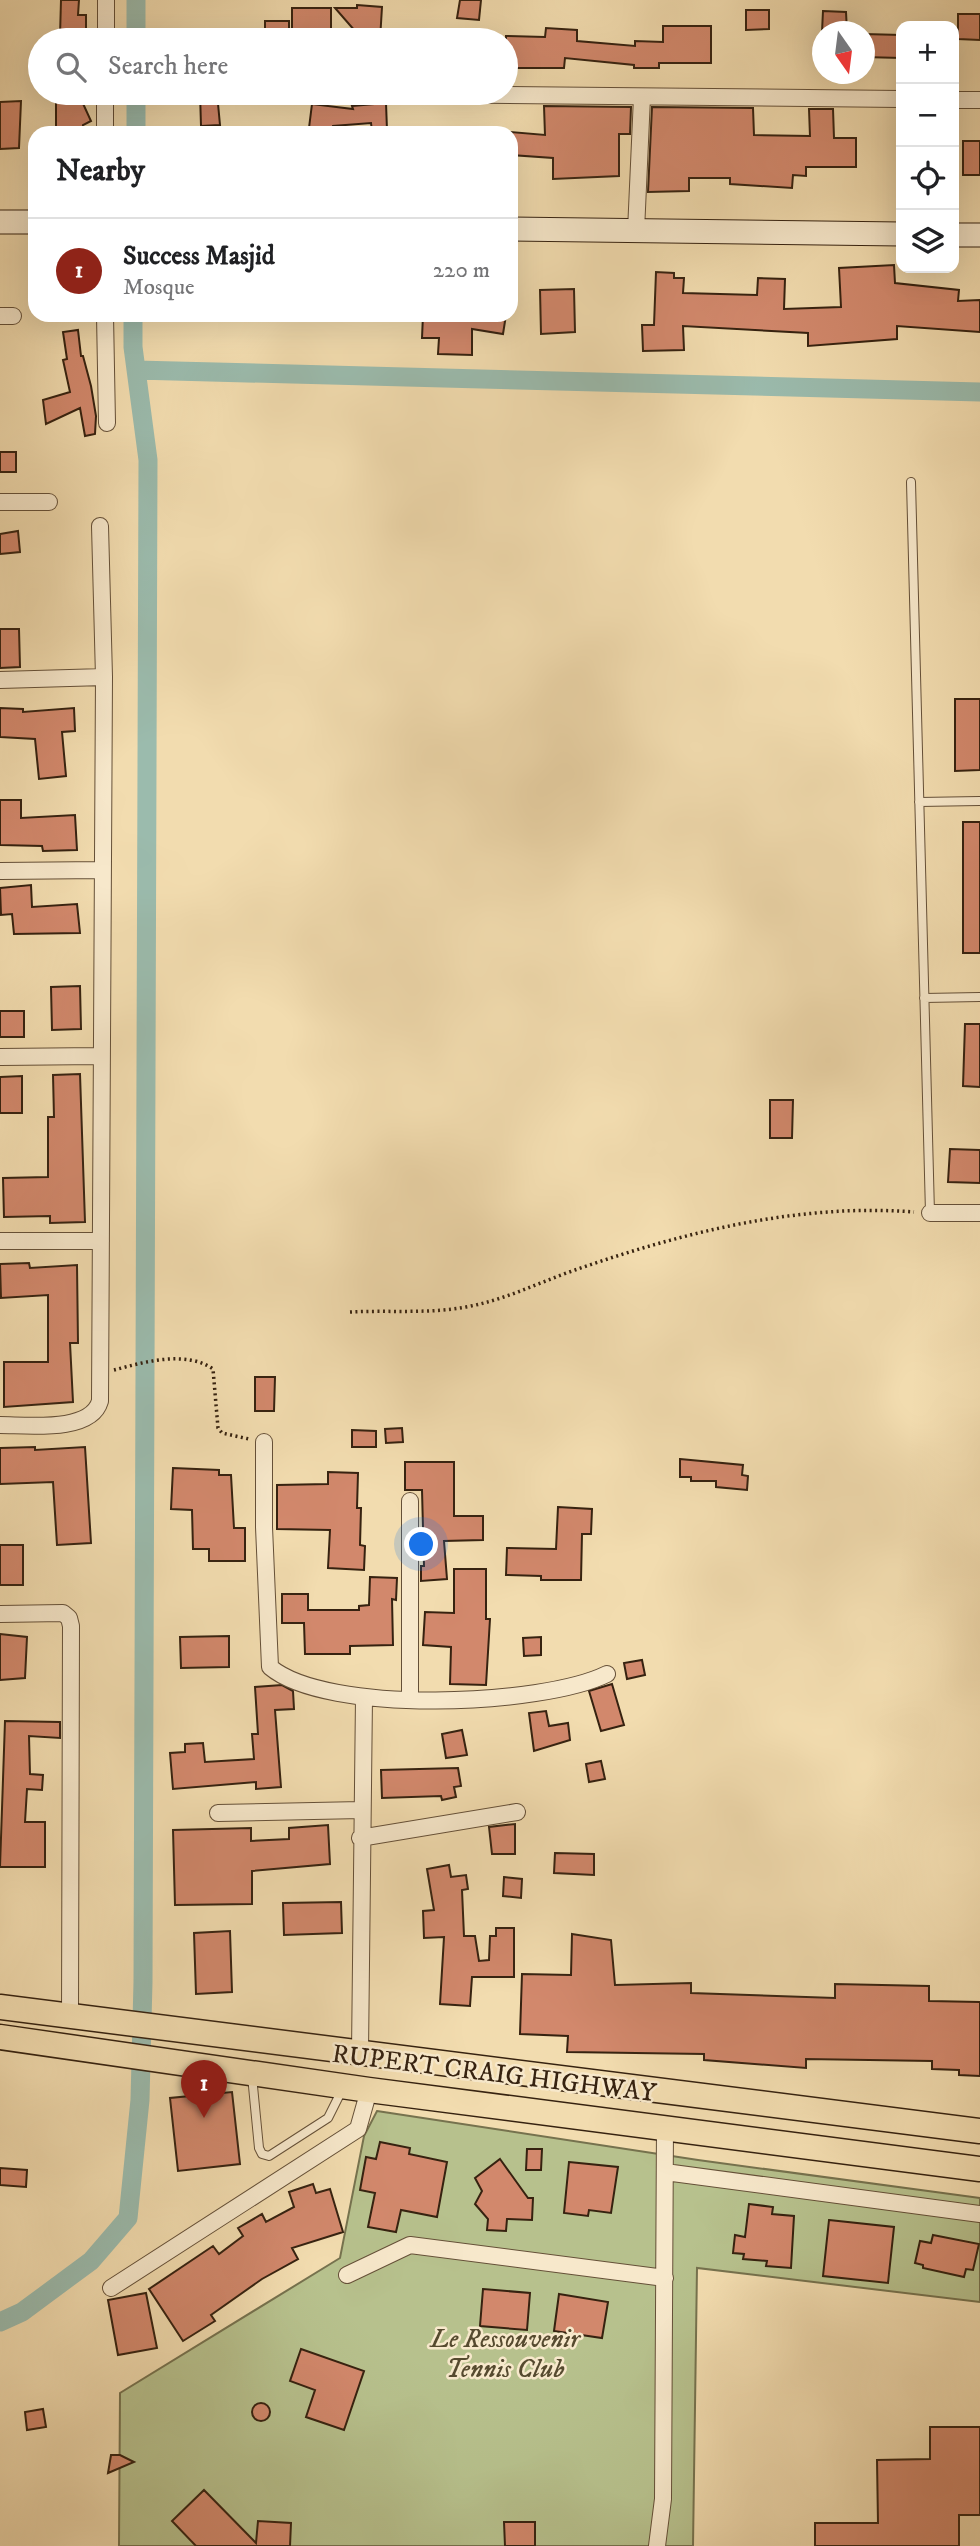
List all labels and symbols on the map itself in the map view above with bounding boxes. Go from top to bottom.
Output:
north arrow [812,21,875,84]
your location [404,1527,438,1561]
street label: RUPERT CRAIG HIGHWAY [330,2038,658,2110]
pin: 1 [181,2060,227,2118]
park label: Le Ressouvenir Tennis Club [428,2323,581,2386]

